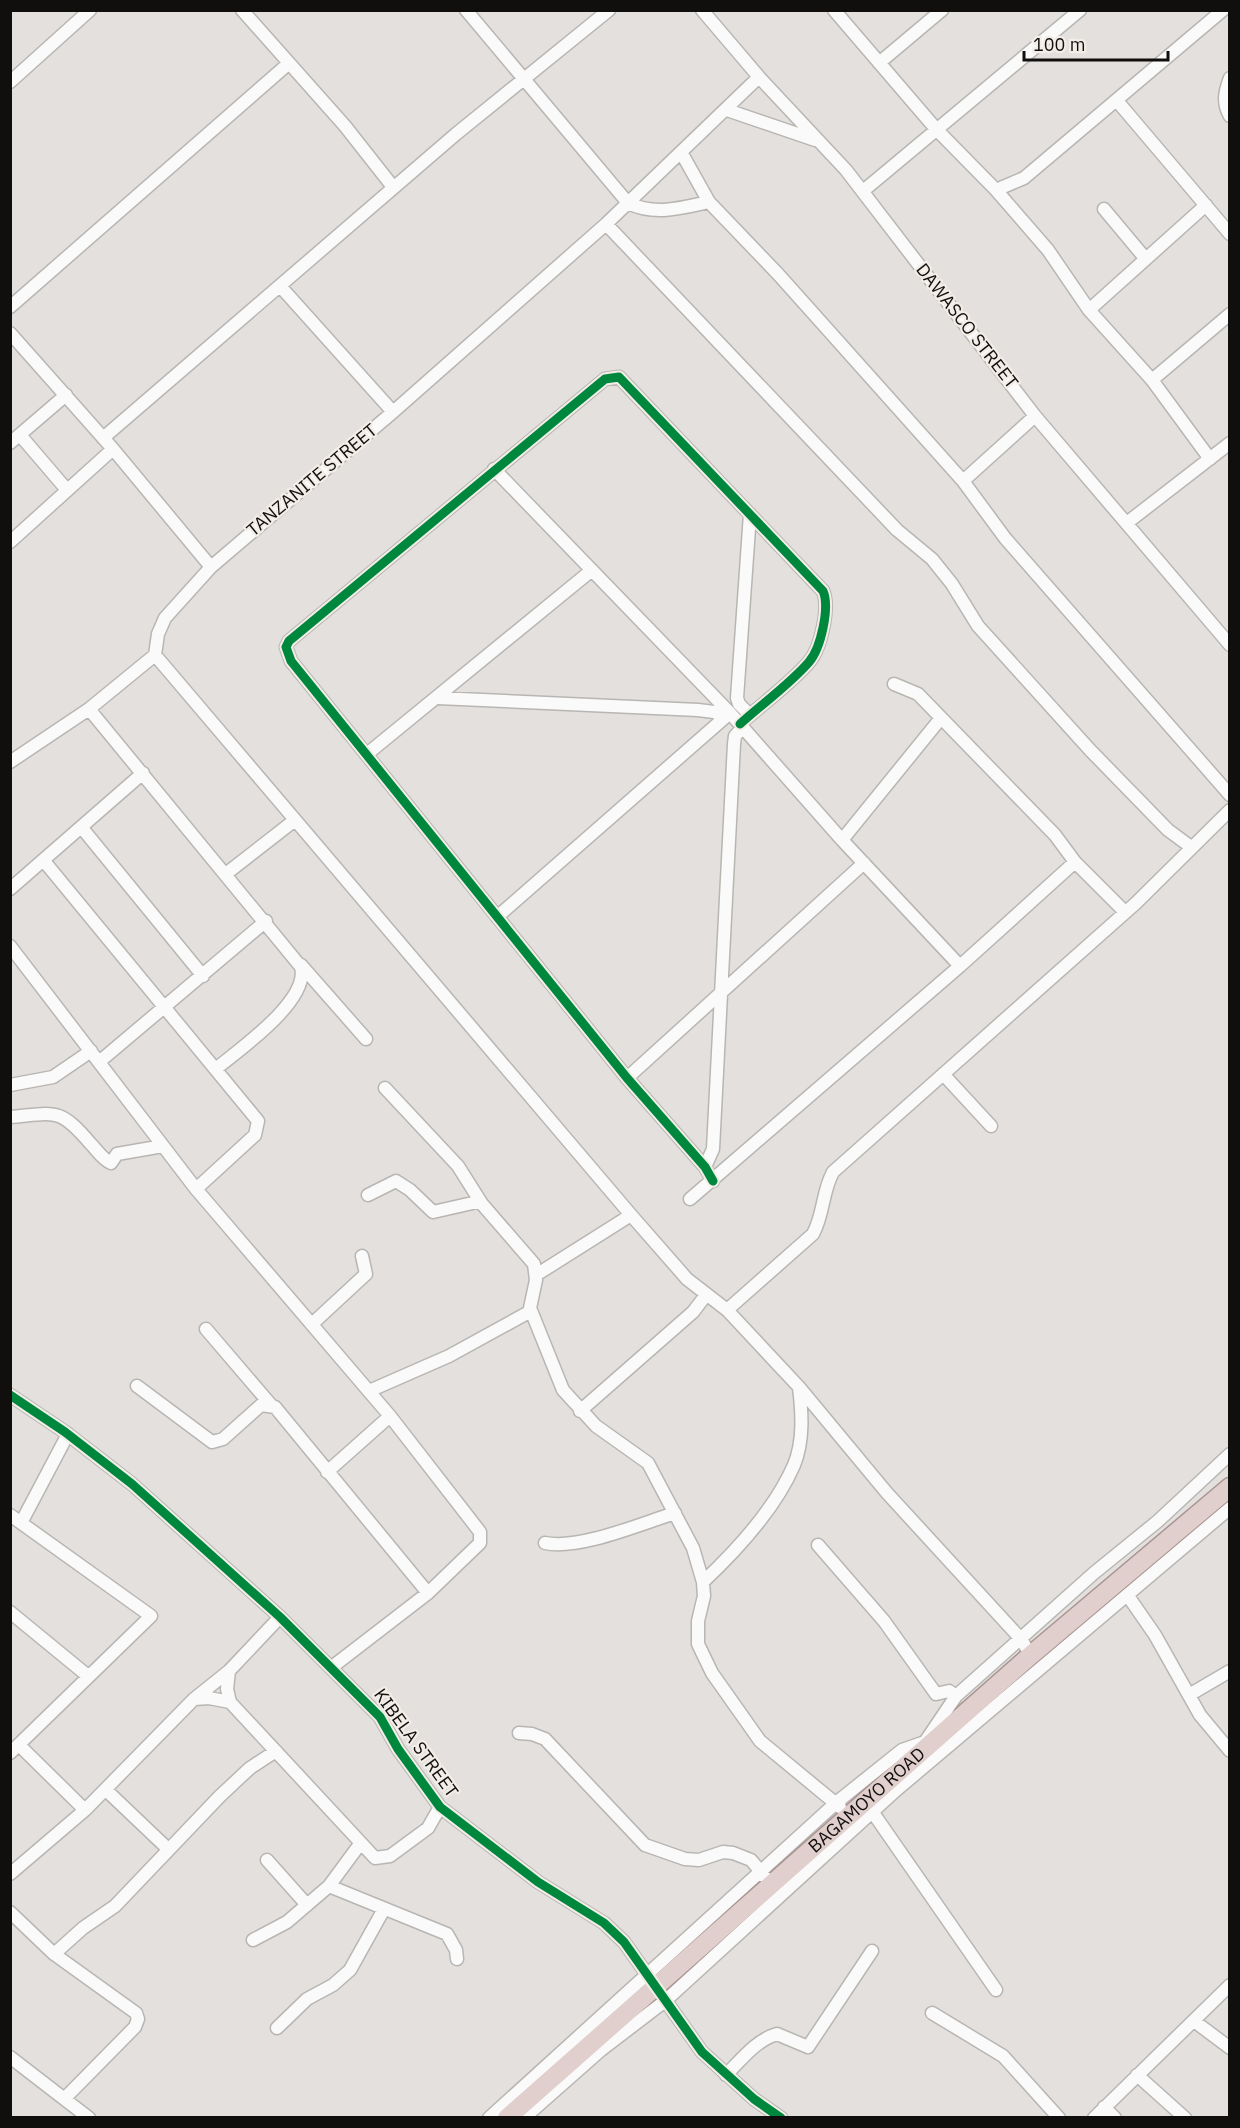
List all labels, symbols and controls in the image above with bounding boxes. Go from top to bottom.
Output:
scale bar [1024,24,1168,62]
text: 100 m [1033,33,1085,56]
street label: DAWASCO STREET [911,259,1023,393]
street label: TANZANITE STREET [242,418,382,541]
street label: KIBELA STREET [369,1684,464,1802]
street label: BAGAMOYO ROAD [803,1742,930,1858]

